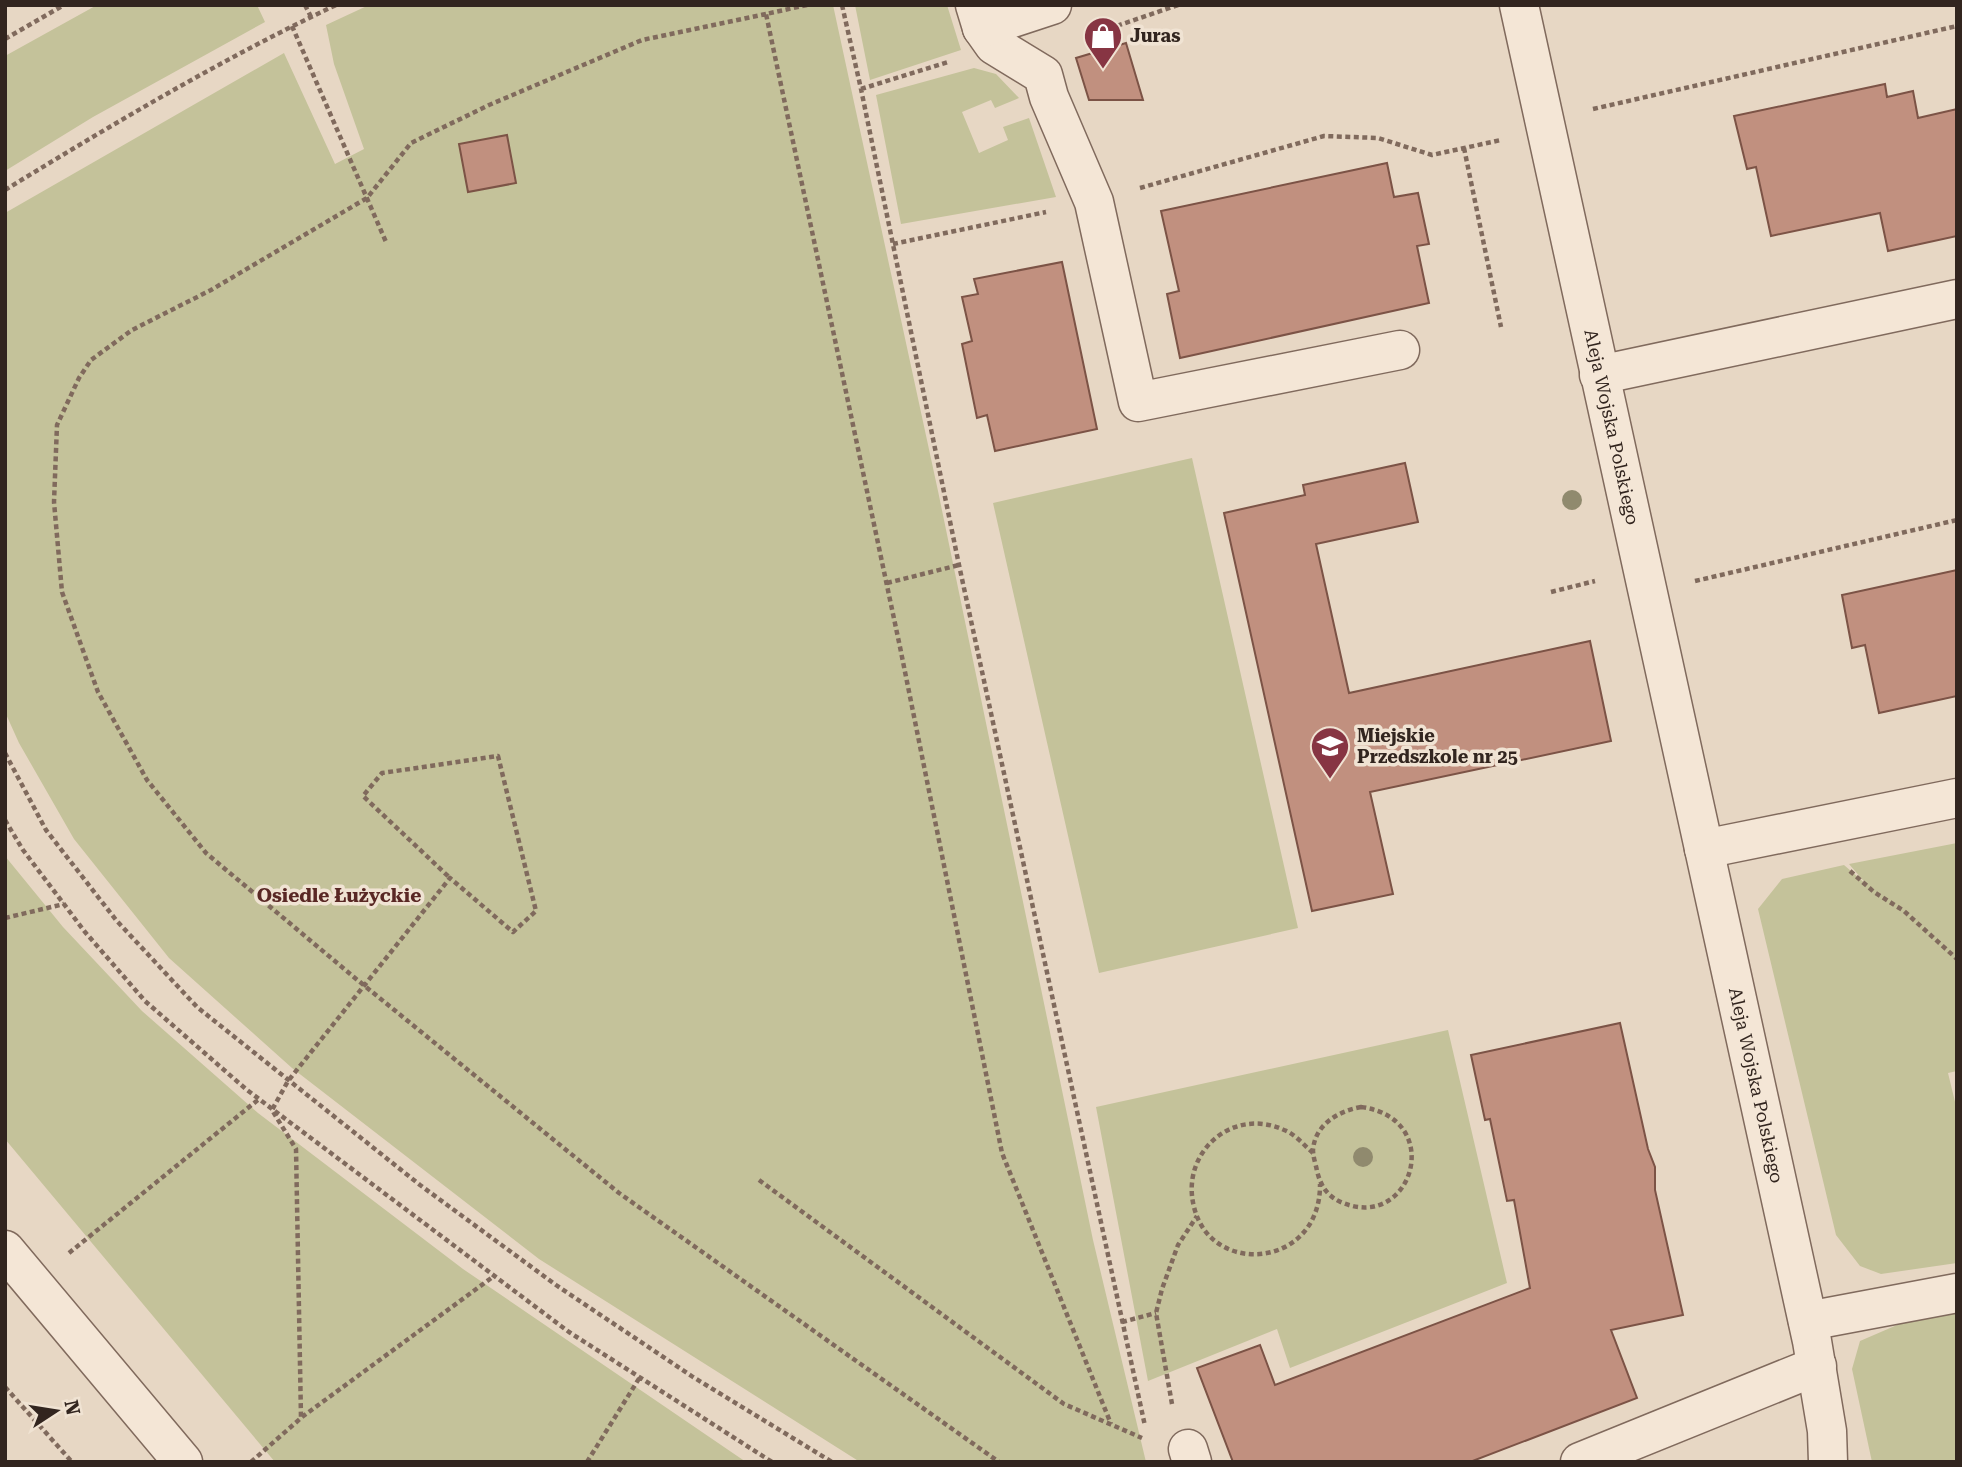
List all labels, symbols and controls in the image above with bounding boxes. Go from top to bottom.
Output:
shop icon: Juras [1082,15,1124,70]
place label: Juras [1130,25,1180,46]
street label: Aleja Wojska Polskiego [1580,327,1644,527]
school or university icon: Miejskie Przedszkole nr 25 [1309,725,1351,780]
place label: Miejskie Przedszkole nr 25 [1357,725,1518,767]
district label: Osiedle Łużyckie [257,884,421,907]
street label: Aleja Wojska Polskiego [1725,985,1788,1185]
north arrow [21,1376,91,1446]
text: N [59,1398,85,1417]

